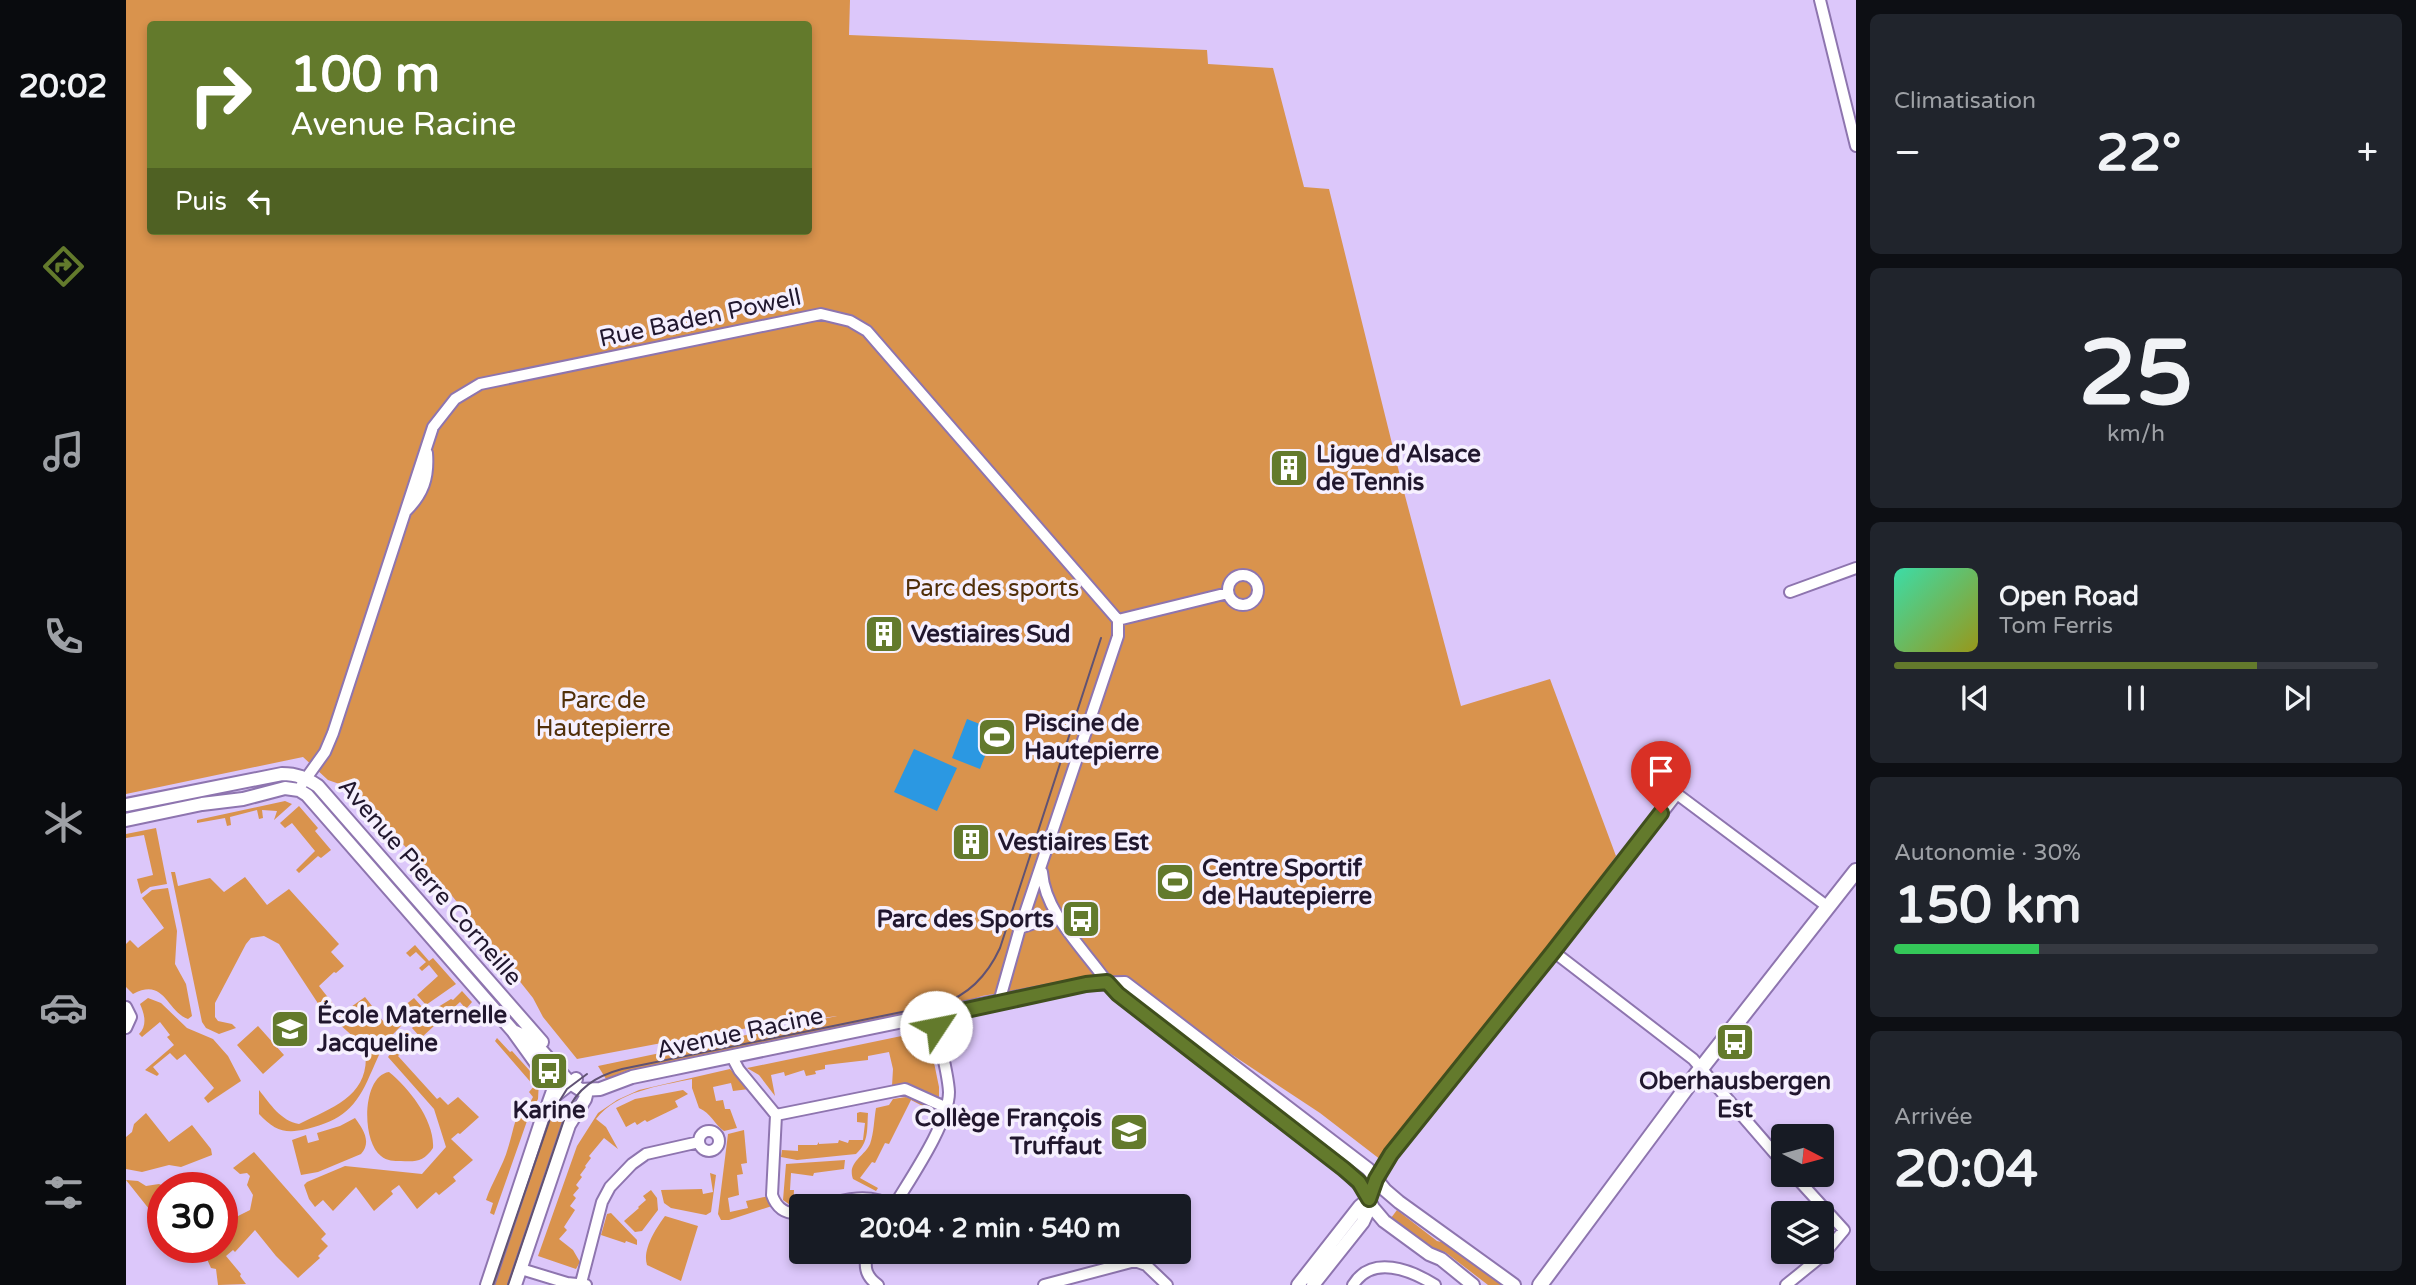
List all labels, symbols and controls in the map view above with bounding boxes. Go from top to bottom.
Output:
text: 100 m [290,46,440,105]
icon: right [175,49,266,140]
text: 20:02 [19,68,107,106]
text: Climatisation [1894,87,2036,115]
text: Avenue Racine [290,106,516,144]
text: 22° [2096,122,2181,185]
text: − [1894,130,1921,176]
text: + [2357,130,2378,176]
icon: left [241,182,279,220]
text: Puis [175,186,227,217]
icon: directions [39,242,88,291]
street label: Rue Baden Powell [596,282,804,354]
text: 25 [2079,319,2193,429]
text: km/h [2107,420,2165,448]
icon: music [39,427,88,476]
place label: Ligue d'Alsace de Tennis [1316,440,1481,497]
building icon: Ligue d'Alsace de Tennis [1268,447,1310,489]
park label: Parc des sports [905,574,1079,603]
text: Open Road [1999,581,2139,612]
icon: phone [39,612,88,661]
text: Tom Ferris [1999,612,2113,640]
building icon: Vestiaires Sud [863,613,905,655]
place label: Vestiaires Sud [911,620,1070,649]
icon: previous [1956,679,1994,717]
icon: pause [2117,679,2155,717]
icon: next [2278,679,2316,717]
park label: Parc de Hautepierre [535,686,671,743]
place label: Piscine de Hautepierre [1024,709,1159,766]
sports icon: Piscine de Hautepierre [976,716,1018,758]
pin [1631,741,1691,813]
icon: arrive [1642,752,1680,790]
street label: Avenue Pierre Corneille [332,772,528,992]
icon: climate [39,798,88,847]
building icon: Vestiaires Est [950,821,992,863]
place label: Vestiaires Est [998,828,1150,857]
text: Autonomie · 30% [1894,839,2081,867]
place label: Centre Sportif de Hautepierre [1202,854,1372,911]
sports icon: Centre Sportif de Hautepierre [1154,861,1196,903]
text: 150 km [1894,874,2082,937]
bus stop icon: Parc des Sports [1060,898,1102,940]
place label: Parc des Sports [876,905,1054,934]
icon: car [39,983,88,1032]
position arrow [899,990,973,1064]
place label: École Maternelle Jacqueline [316,1000,507,1058]
street label: Avenue Racine [654,1001,826,1065]
school or university icon: École Maternelle Jacqueline [269,1008,311,1050]
bus stop icon: Oberhausbergen Est [1714,1021,1756,1063]
bus stop icon: Karine [528,1050,570,1092]
place label: Oberhausbergen Est [1639,1067,1831,1124]
place label: Karine [513,1096,586,1125]
text: Arrivée [1894,1103,1972,1131]
place label: Collège François Truffaut [915,1104,1103,1161]
school or university icon: Collège François Truffaut [1108,1111,1150,1153]
north arrow [1771,1124,1834,1186]
map controls [1771,1124,1834,1264]
text: 20:04 [1894,1138,2038,1201]
icon: filters [39,1168,88,1217]
speed limit sign: 30 [147,1172,238,1263]
button: layers [1771,1201,1834,1264]
text: 20:04 · 2 min · 540 m [859,1213,1121,1244]

